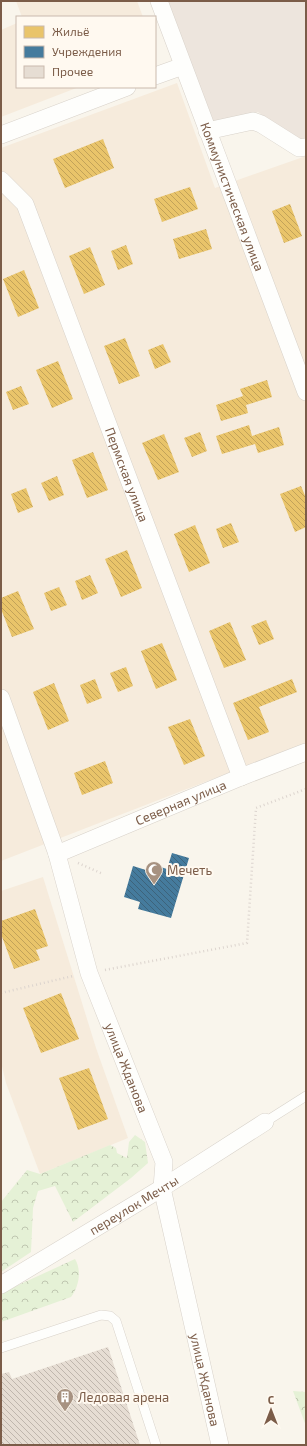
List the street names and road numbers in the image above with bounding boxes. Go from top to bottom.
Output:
street label: Коммунистическая улица [197,120,268,273]
street label: Пермская улица [102,425,152,524]
street label: Северная улица [133,776,229,828]
street label: улица Жданова [102,1021,152,1115]
street label: переулок Мечты [86,1172,181,1238]
street label: улица Жданова [187,1332,224,1428]

